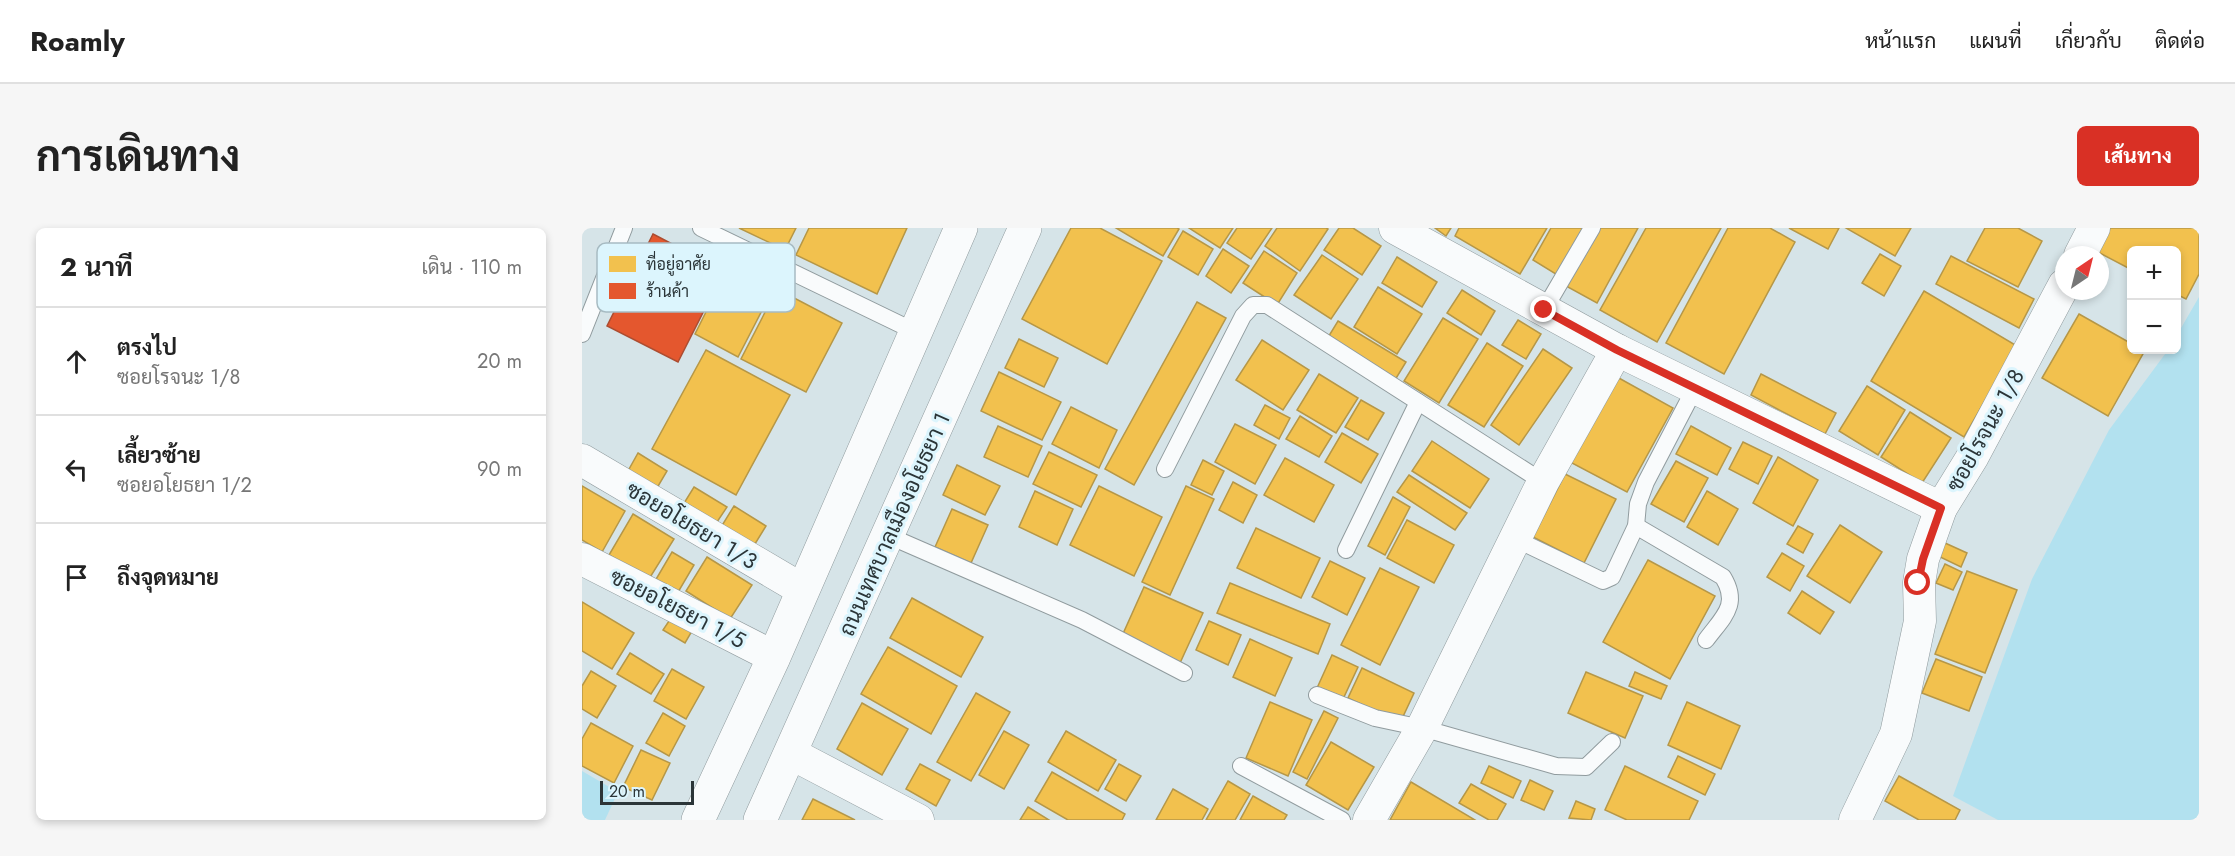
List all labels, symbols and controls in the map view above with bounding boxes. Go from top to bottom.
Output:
text: Roamly [30,21,125,62]
text: หน้าแรก [1865,26,1936,56]
text: แผนที่ [1969,26,2022,56]
text: เกี่ยวกับ [2055,26,2122,56]
text: ติดต่อ [2155,26,2205,56]
text: การเดินทาง [36,126,240,187]
button: เส้นทาง [2077,126,2199,186]
legend [597,243,795,312]
north arrow [2055,246,2109,300]
map controls [2127,246,2181,354]
button: + [2127,246,2181,300]
text: 2 นาที [60,248,133,286]
text: ที่อยู่อาศัย [646,250,711,276]
text: เดิน · 110 m [422,253,522,282]
text: ร้านค้า [646,280,689,303]
route end [1530,296,1556,322]
button: − [2127,300,2181,354]
text: ตรงไป [117,331,177,363]
icon: ahead [60,345,93,378]
text: 20 m [477,347,522,376]
text: ซอยโรจนะ 1/8 [117,363,241,392]
street label: ซอยโรจนะ 1/8 [1938,363,2032,497]
street label: ถนนเทศบาลเมืองอโยธยา 1 [830,407,958,641]
text: เลี้ยวซ้าย [117,439,201,471]
icon: left [60,453,93,486]
text: 90 m [477,455,522,484]
text: ซอยอโยธยา 1/2 [117,471,252,500]
street label: ซอยอโยธยา 1/3 [620,473,764,577]
street label: ซอยอโยธยา 1/5 [605,560,751,656]
icon: arrive [60,561,93,594]
text: ถึงจุดหมาย [117,561,219,593]
route start [1904,569,1930,595]
scale bar [600,778,694,806]
text: 20 m [609,780,645,803]

